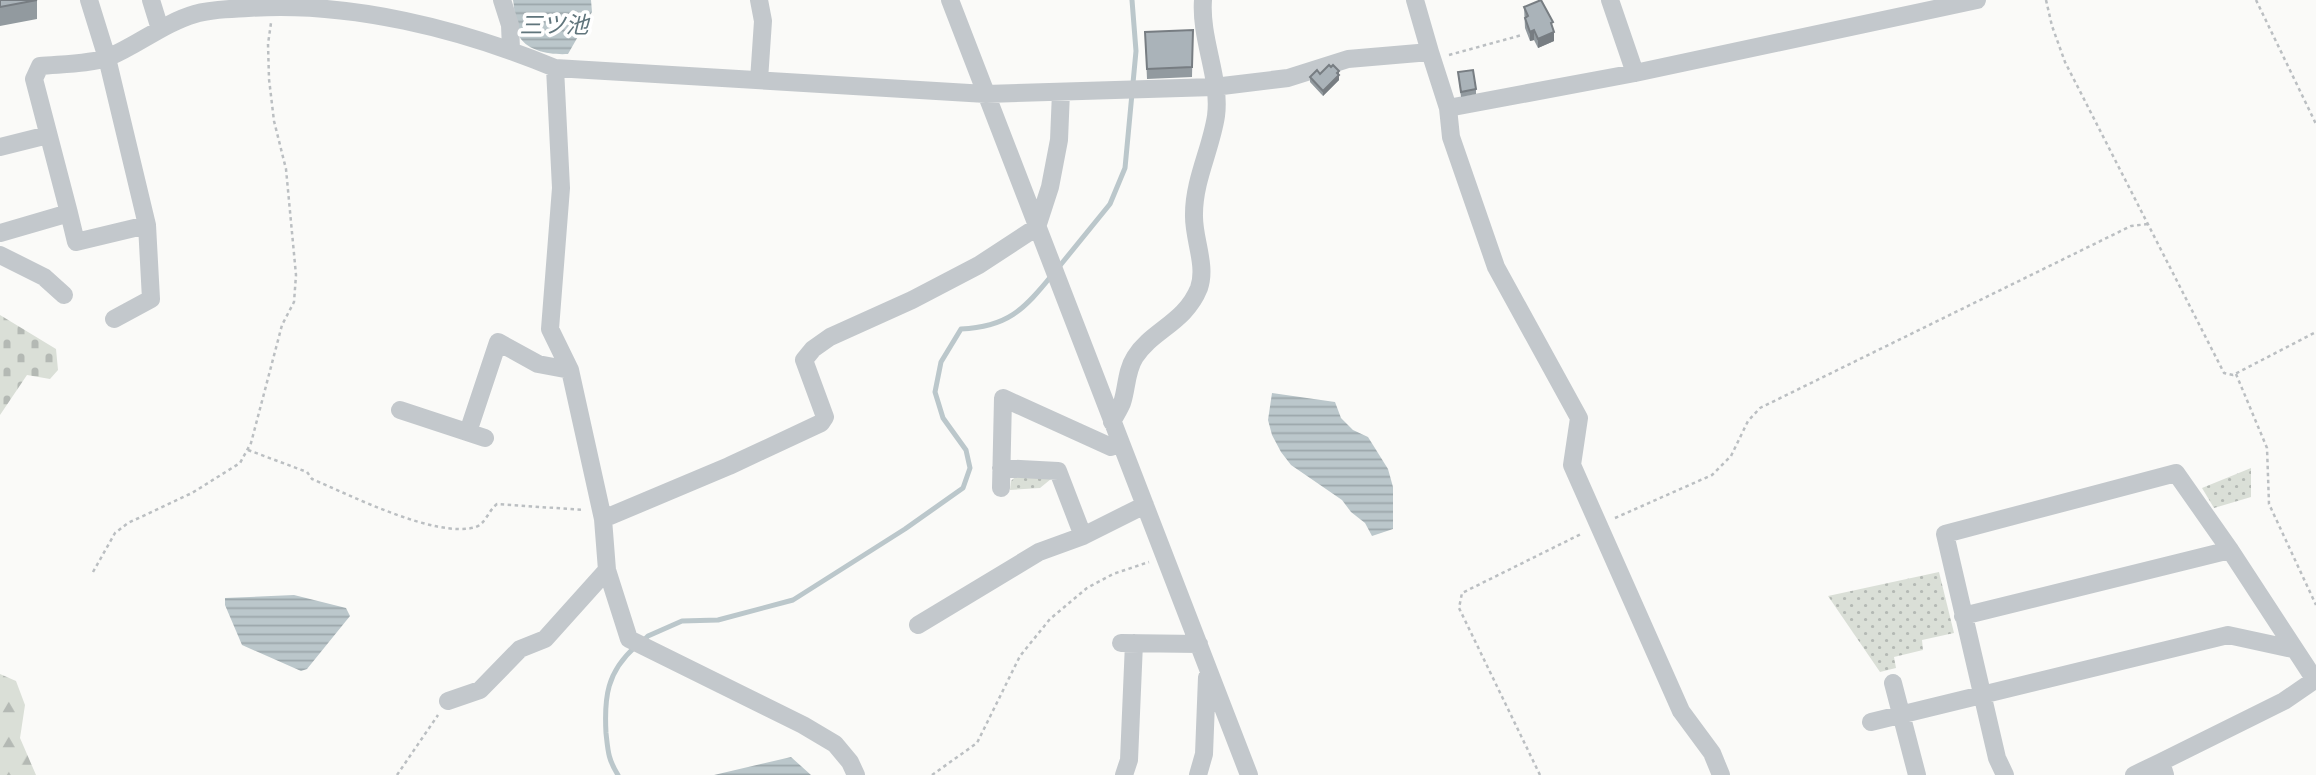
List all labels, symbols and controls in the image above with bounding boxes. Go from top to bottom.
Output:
water label: 三ツ池 [520,13,591,38]

